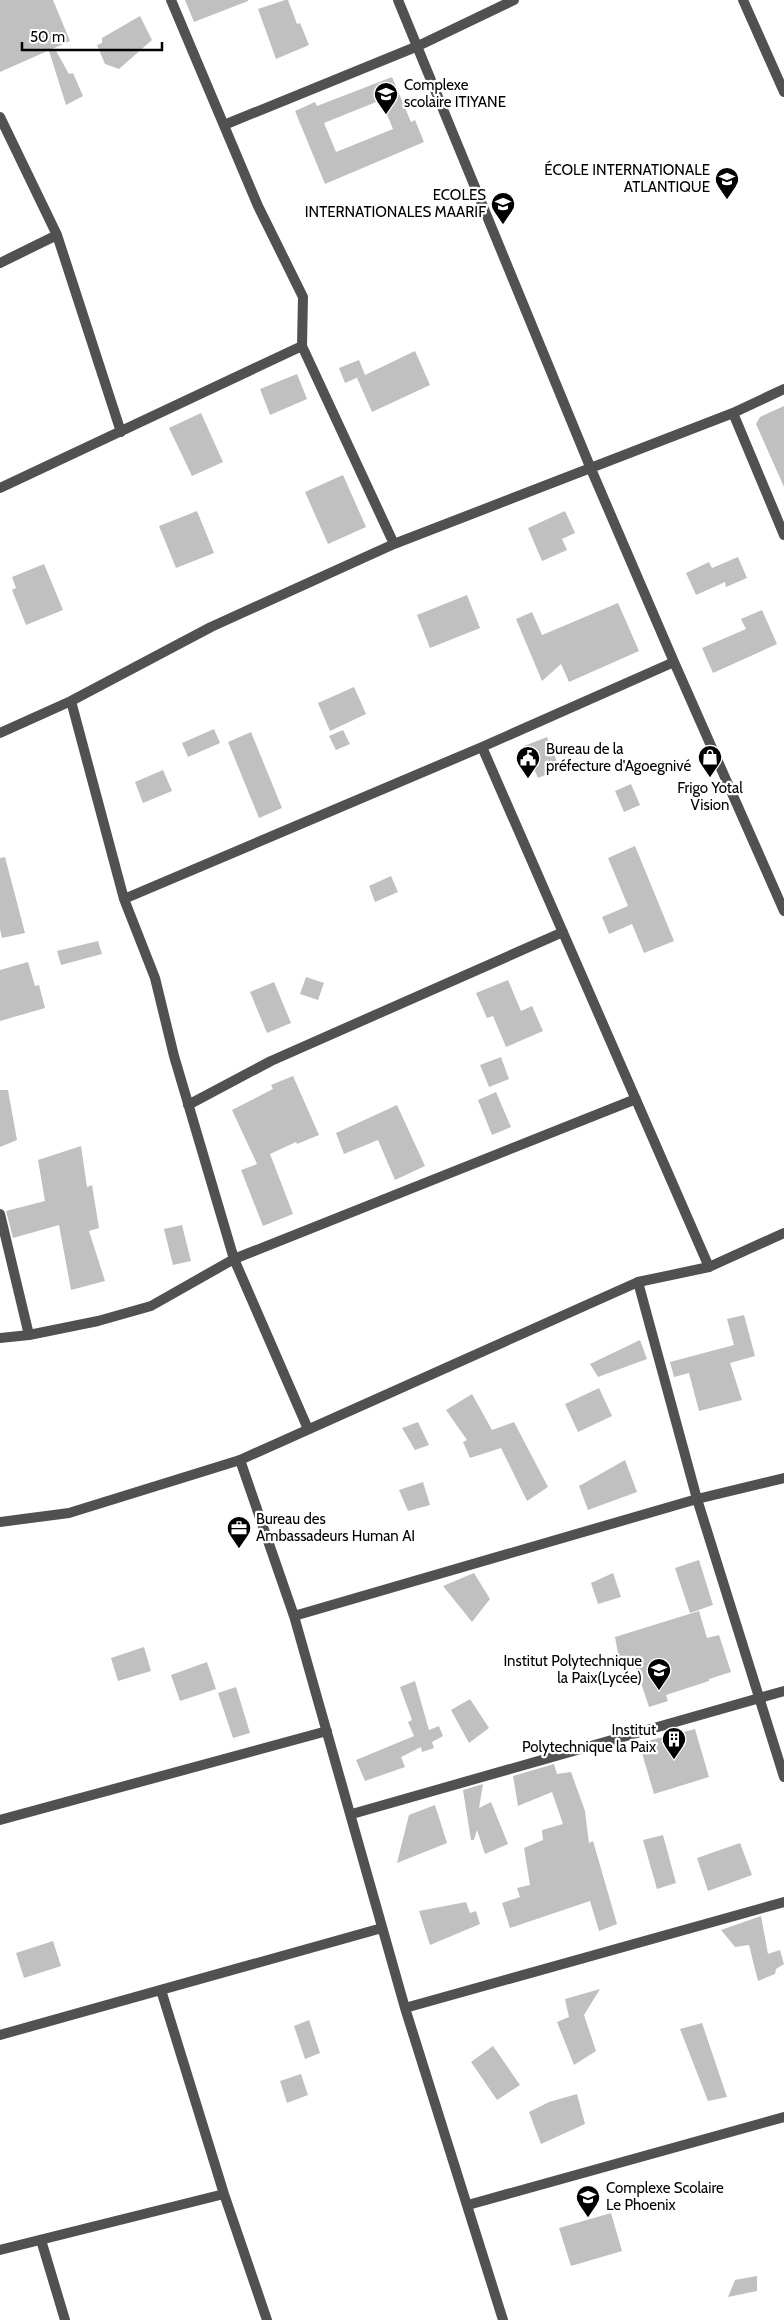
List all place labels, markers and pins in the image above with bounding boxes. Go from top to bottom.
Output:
place label: Complexe scolaire ITIYANE [404,76,506,111]
school or university icon: Complexe scolaire ITIYANE [373,81,399,115]
place label: ÉCOLE INTERNATIONALE ATLANTIQUE [544,160,710,196]
school or university icon: ÉCOLE INTERNATIONALE ATLANTIQUE [714,166,740,200]
place label: ECOLES INTERNATIONALES MAARIF [305,186,486,221]
school or university icon: ECOLES INTERNATIONALES MAARIF [490,191,516,225]
place label: Bureau de la préfecture d'Agoegnivé [546,740,691,775]
shop icon: Frigo Yotal Vision [697,744,723,778]
public building icon: Bureau de la préfecture d'Agoegnivé [515,745,541,779]
place label: Frigo Yotal Vision [677,779,743,814]
place label: Bureau des Ambassadeurs Human AI [256,1510,415,1545]
office icon: Bureau des Ambassadeurs Human AI [226,1515,252,1549]
place label: Institut Polytechnique la Paix(Lycée) [503,1652,642,1687]
school or university icon: Institut Polytechnique la Paix(Lycée) [646,1657,672,1691]
place label: Institut Polytechnique la Paix [522,1721,656,1756]
building icon: Institut Polytechnique la Paix [661,1726,687,1760]
place label: Complexe Scolaire Le Phoenix [606,2179,724,2214]
school or university icon: Complexe Scolaire Le Phoenix [575,2184,601,2218]

